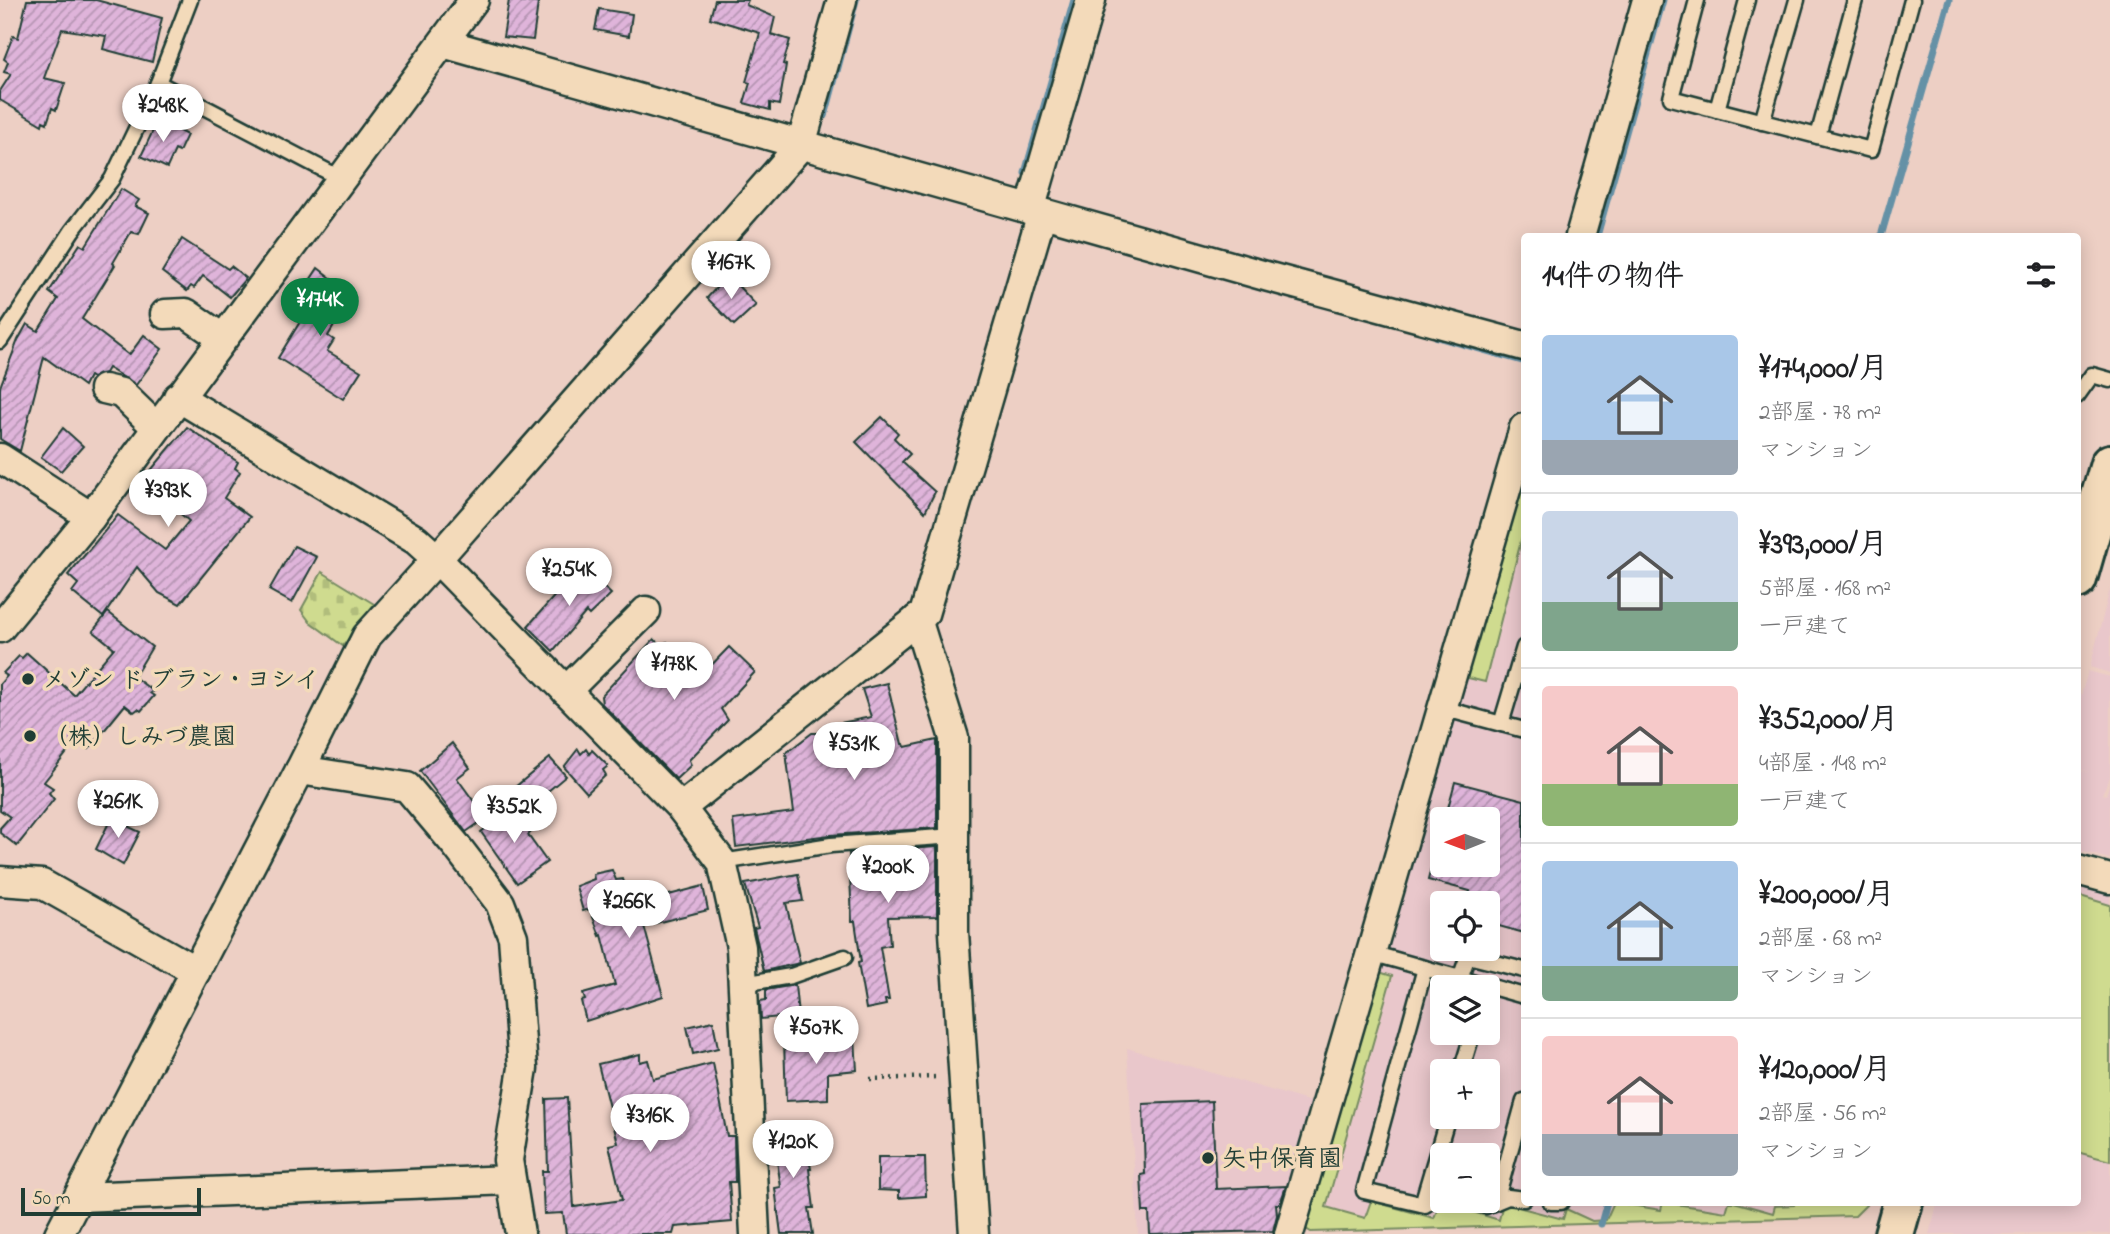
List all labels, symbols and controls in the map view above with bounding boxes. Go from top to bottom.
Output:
pin: ¥248K [114,85,212,144]
text: ¥248K [138,90,188,123]
pin: ¥167K [682,242,780,301]
text: ¥167K [707,247,755,280]
text: 14件の物件 [1542,256,1684,300]
icon: filters [2022,256,2060,294]
pin: ¥174K [271,278,369,338]
text: ¥174K [297,284,343,317]
text: ¥174,000/月 [1759,348,1888,392]
icon: home [1598,363,1682,447]
text: 2部屋 · 78 m² [1759,397,1881,430]
text: マンション [1759,435,1873,468]
pin: ¥393K [119,470,217,529]
text: ¥393K [145,475,191,508]
text: ¥393,000/月 [1759,524,1888,568]
icon: home [1598,539,1682,623]
pin: ¥254K [520,548,618,608]
text: ¥254K [542,554,596,587]
text: 5部屋 · 168 m² [1759,573,1891,606]
text: 一戸建て [1759,611,1851,644]
pin: ¥178K [625,642,723,702]
text: ¥178K [651,648,697,681]
place label: メゾン ド ブラン・ヨシイ [42,664,319,699]
marker: メゾン ド ブラン・ヨシイ [20,671,36,687]
text: ¥352,000/月 [1759,699,1899,743]
icon: home [1598,714,1682,798]
place label: （株）しみづ農園 [44,721,236,756]
pin: ¥531K [805,722,903,782]
marker: （株）しみづ農園 [22,728,38,744]
text: ¥531K [829,728,879,761]
text: 4部屋 · 148 m² [1759,748,1887,781]
pin: ¥261K [69,780,167,840]
text: ¥261K [94,786,143,819]
pin: ¥352K [465,786,563,845]
text: 一戸建て [1759,786,1851,819]
text: ¥352K [487,791,541,824]
north arrow [1430,807,1500,877]
map controls [1430,807,1500,1213]
pin: ¥200K [839,846,937,905]
text: ¥200K [862,851,914,884]
text: ¥200,000/月 [1759,874,1895,918]
pin: ¥266K [580,880,678,940]
text: ¥266K [603,886,655,919]
icon: home [1598,889,1682,973]
button: locate [1430,891,1500,961]
text: 2部屋 · 68 m² [1759,923,1882,956]
text: マンション [1759,961,1873,994]
button: layers [1430,975,1500,1045]
pin: ¥507K [767,1006,865,1066]
text: ¥507K [790,1012,842,1045]
text: ¥120,000/月 [1759,1049,1891,1093]
button: + [1430,1059,1500,1129]
icon: home [1598,1064,1682,1148]
pin: ¥316K [601,1094,699,1154]
text: 2部屋 · 56 m² [1759,1098,1887,1131]
text: ¥316K [626,1100,674,1133]
pin: ¥120K [744,1120,842,1180]
text: ¥120K [769,1126,817,1159]
text: マンション [1759,1136,1873,1169]
place label: 矢中保育園 [1222,1143,1342,1178]
button: − [1430,1143,1500,1213]
marker: 矢中保育園 [1200,1150,1216,1166]
scale bar [21,1185,201,1217]
text: 50 m [32,1186,71,1213]

